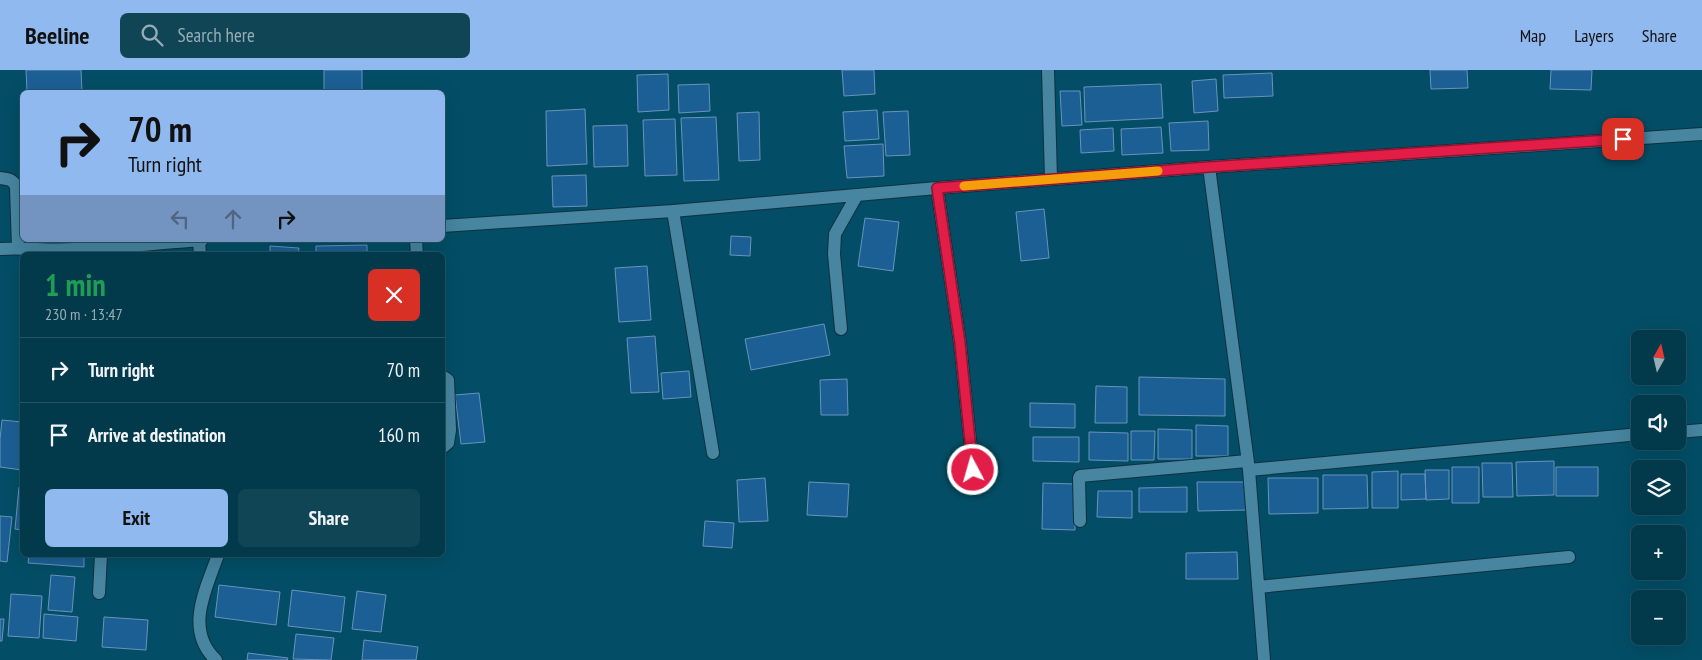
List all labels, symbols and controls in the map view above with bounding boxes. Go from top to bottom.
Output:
search box [120,13,470,58]
text: Beeline [25,20,90,51]
icon: search [138,21,166,49]
text: Search here [178,23,255,47]
text: Map [1520,24,1546,47]
text: Layers [1574,24,1614,47]
text: Share [1642,24,1677,47]
text: 70 m [128,106,192,152]
icon: right [45,110,110,175]
pin [1602,118,1644,160]
icon: arrive [1609,125,1637,153]
text: Turn right [128,150,202,178]
icon: left [166,205,194,233]
icon: ahead [219,205,247,233]
icon: right [272,205,300,233]
text: 1 min [45,265,106,304]
button: close [368,269,420,321]
text: 230 m · 13:47 [45,304,123,324]
north arrow [1631,330,1686,385]
map controls [1631,330,1686,645]
icon: right [45,356,73,384]
text: Turn right [88,358,154,382]
text: 70 m [387,358,420,382]
button: sound [1631,395,1686,450]
icon: arrive [45,421,73,449]
text: Arrive at destination [88,423,226,447]
text: 160 m [378,423,420,447]
position arrow [946,443,998,495]
button: layers [1631,460,1686,515]
button: Exit [45,489,228,547]
button: Share [238,489,420,547]
button: + [1631,525,1686,580]
button: − [1631,590,1686,645]

